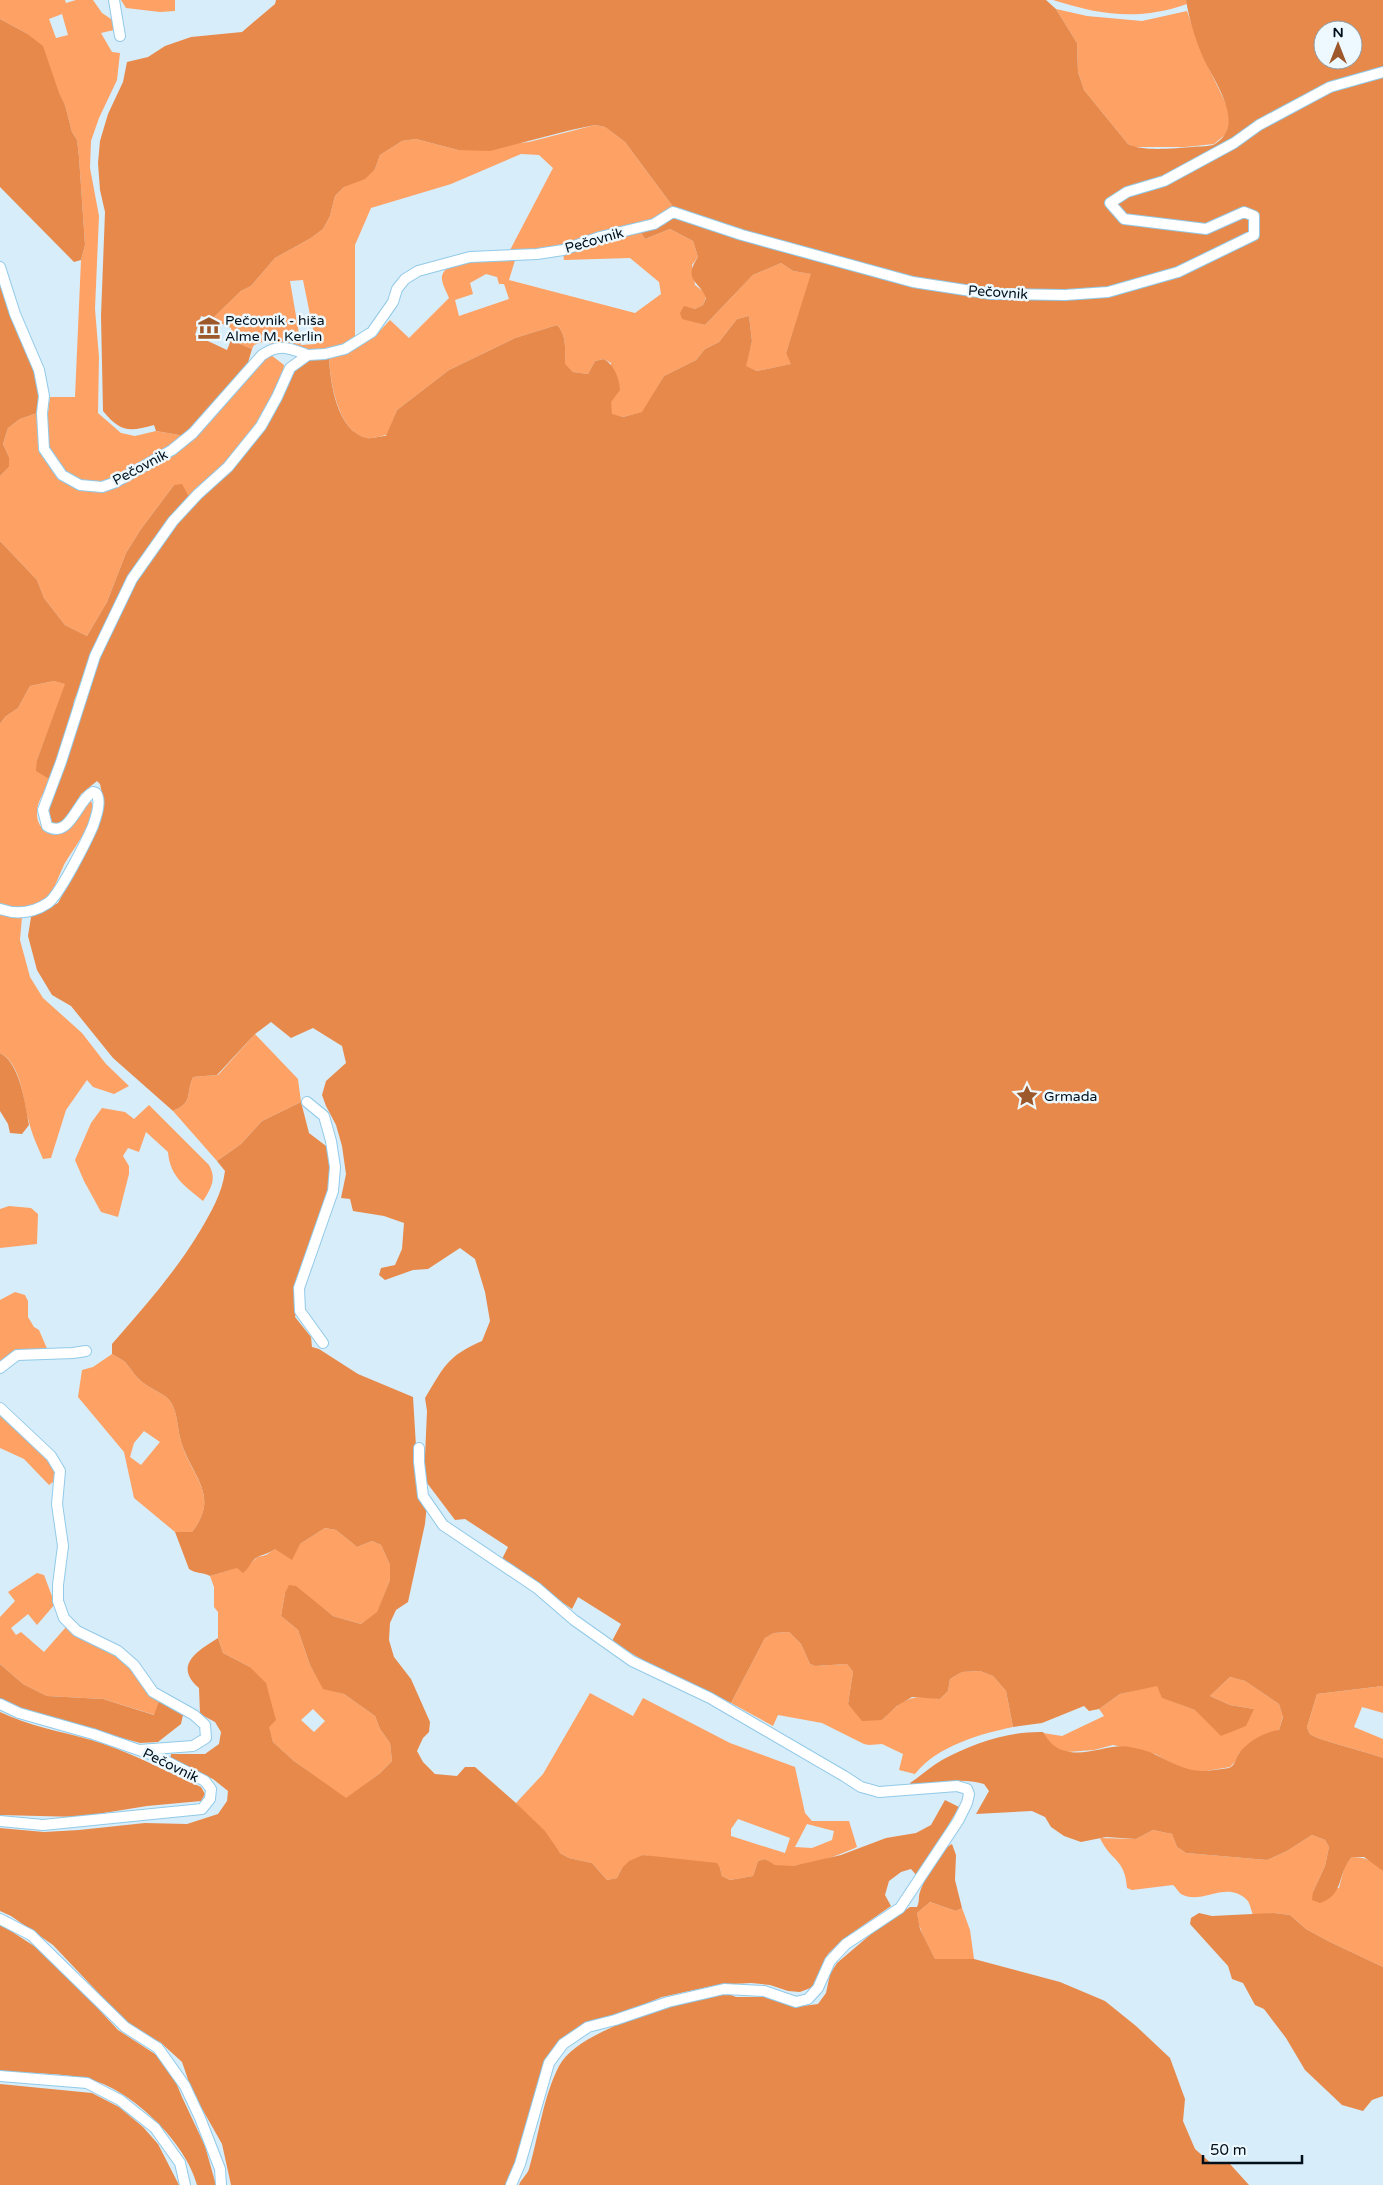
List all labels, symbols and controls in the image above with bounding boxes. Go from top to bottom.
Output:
north arrow [1313,20,1363,70]
text: N [1332,24,1344,41]
street label: Pečovnik [563,224,626,257]
street label: Pečovnik [967,282,1029,303]
place label: Pečovnik - hiša Alme M. Kerlin [225,312,325,345]
museum icon: Pečovnik - hiša Alme M. Kerlin [196,315,222,341]
street label: Pečovnik [110,446,171,489]
place icon: Grmada [1014,1083,1040,1109]
place label: Grmada [1044,1088,1097,1105]
street label: Pečovnik [140,1745,202,1786]
scale bar [1203,2132,1302,2164]
text: 50 m [1210,2141,1247,2159]

